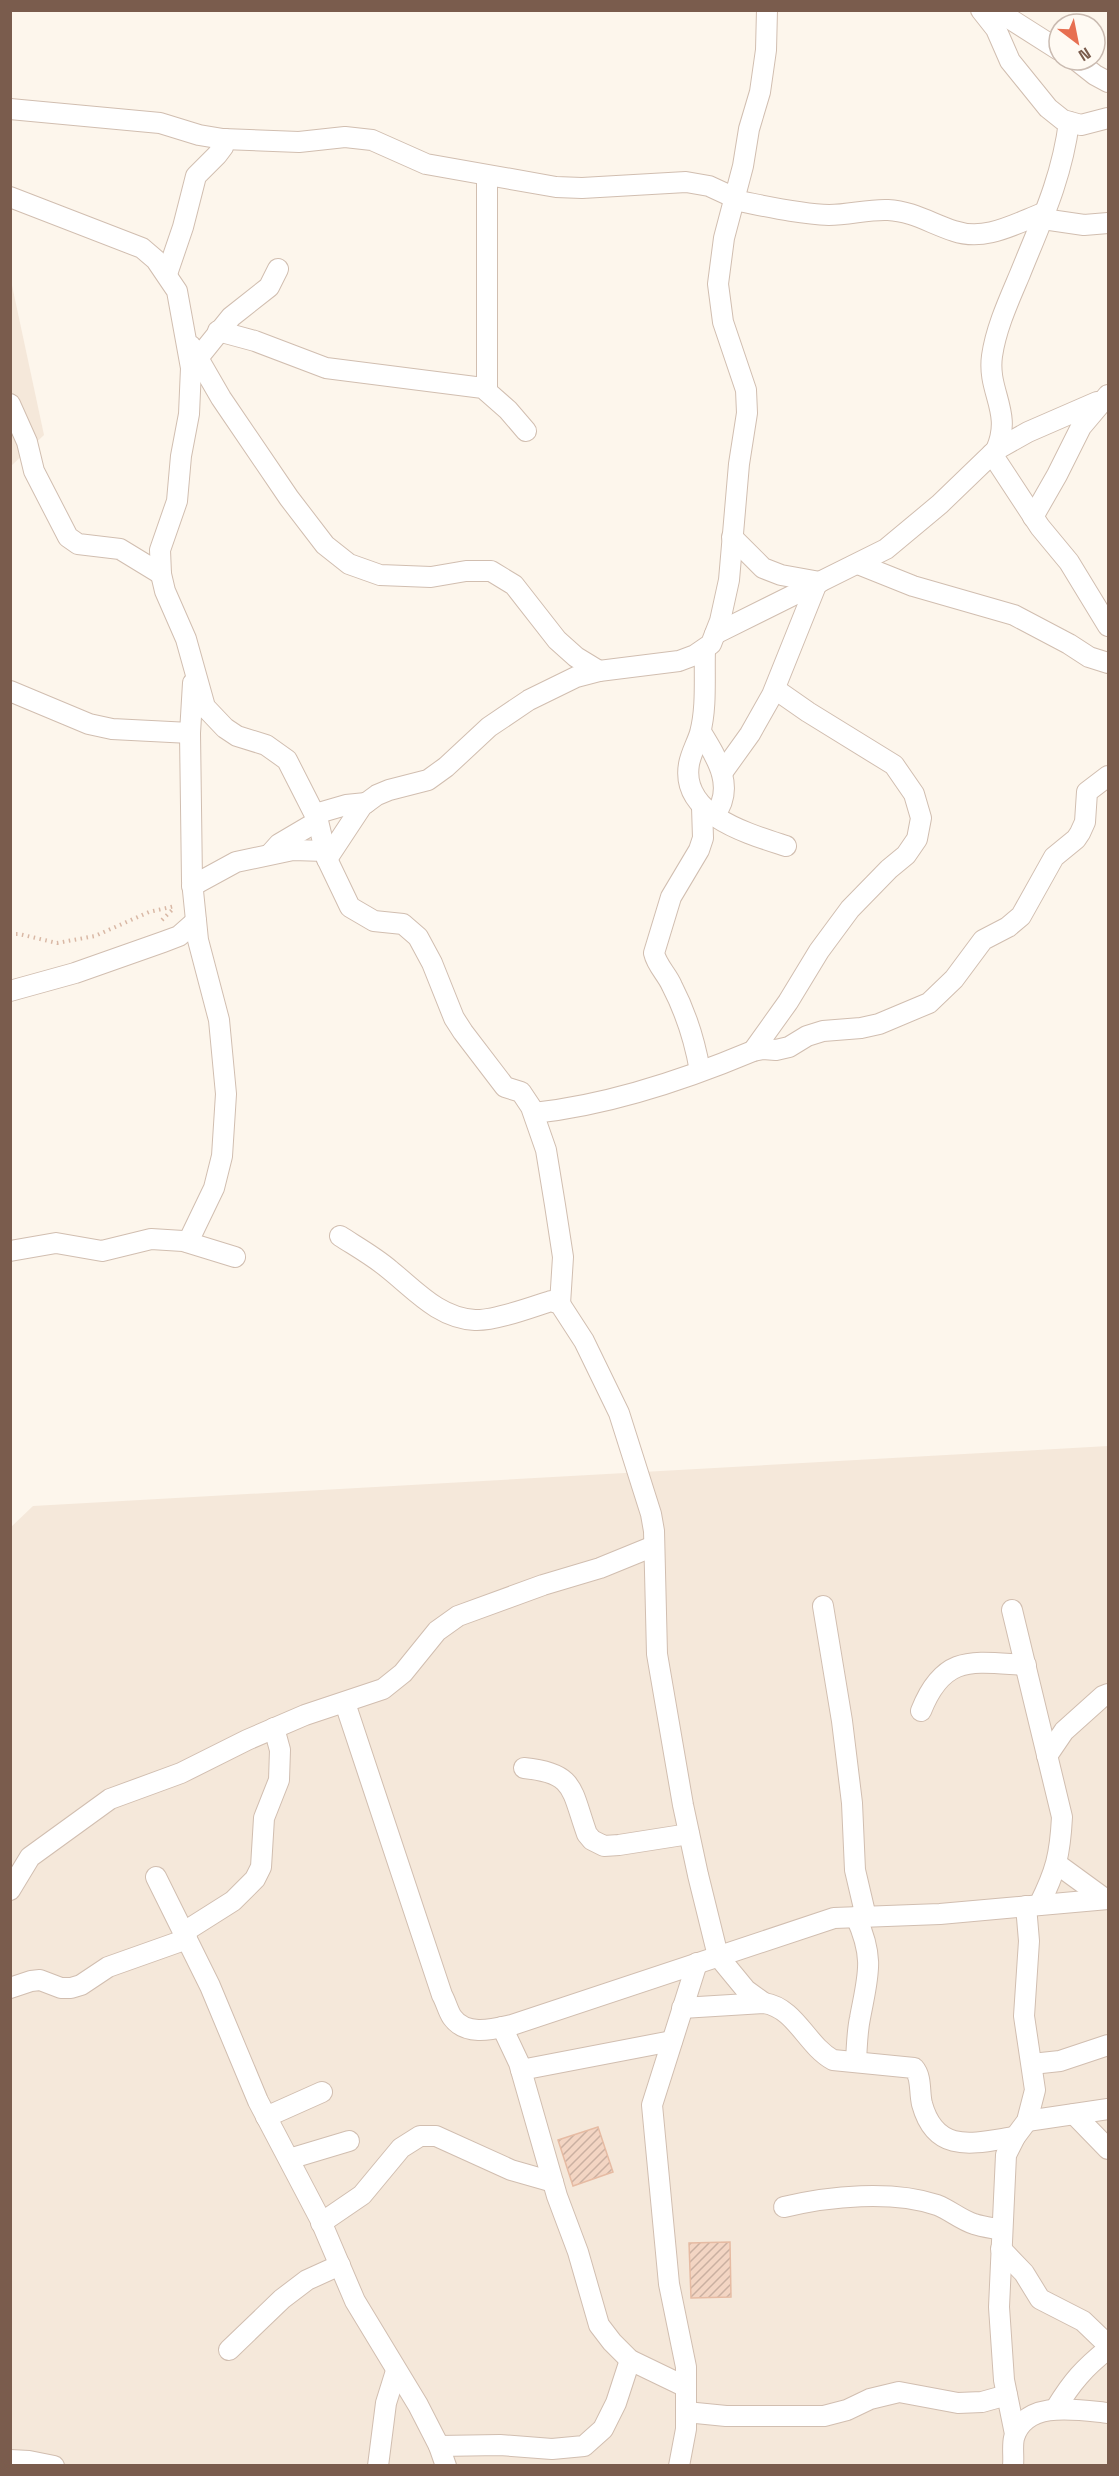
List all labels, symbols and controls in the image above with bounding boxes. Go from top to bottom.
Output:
north arrow [1047,12,1107,72]
text: N [1075,43,1095,66]

